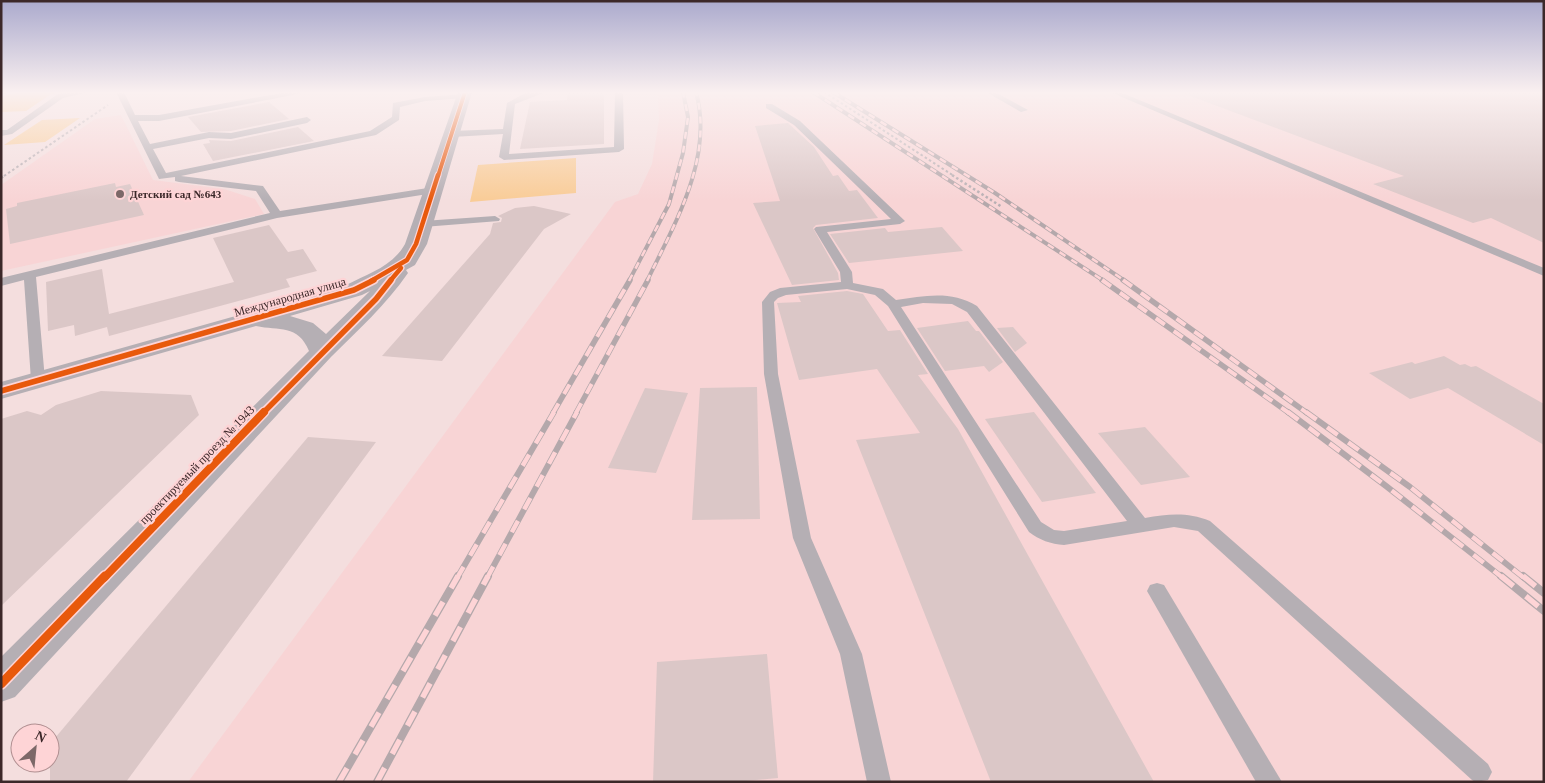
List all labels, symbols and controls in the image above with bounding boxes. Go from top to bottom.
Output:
marker: Детский сад №643 [114,188,126,200]
place label: Детский сад №643 [130,188,222,200]
street label: Международная улица [232,274,348,320]
street label: проектируемый проезд № 1943 [137,403,257,527]
north arrow [10,723,60,773]
text: N [33,728,49,746]

